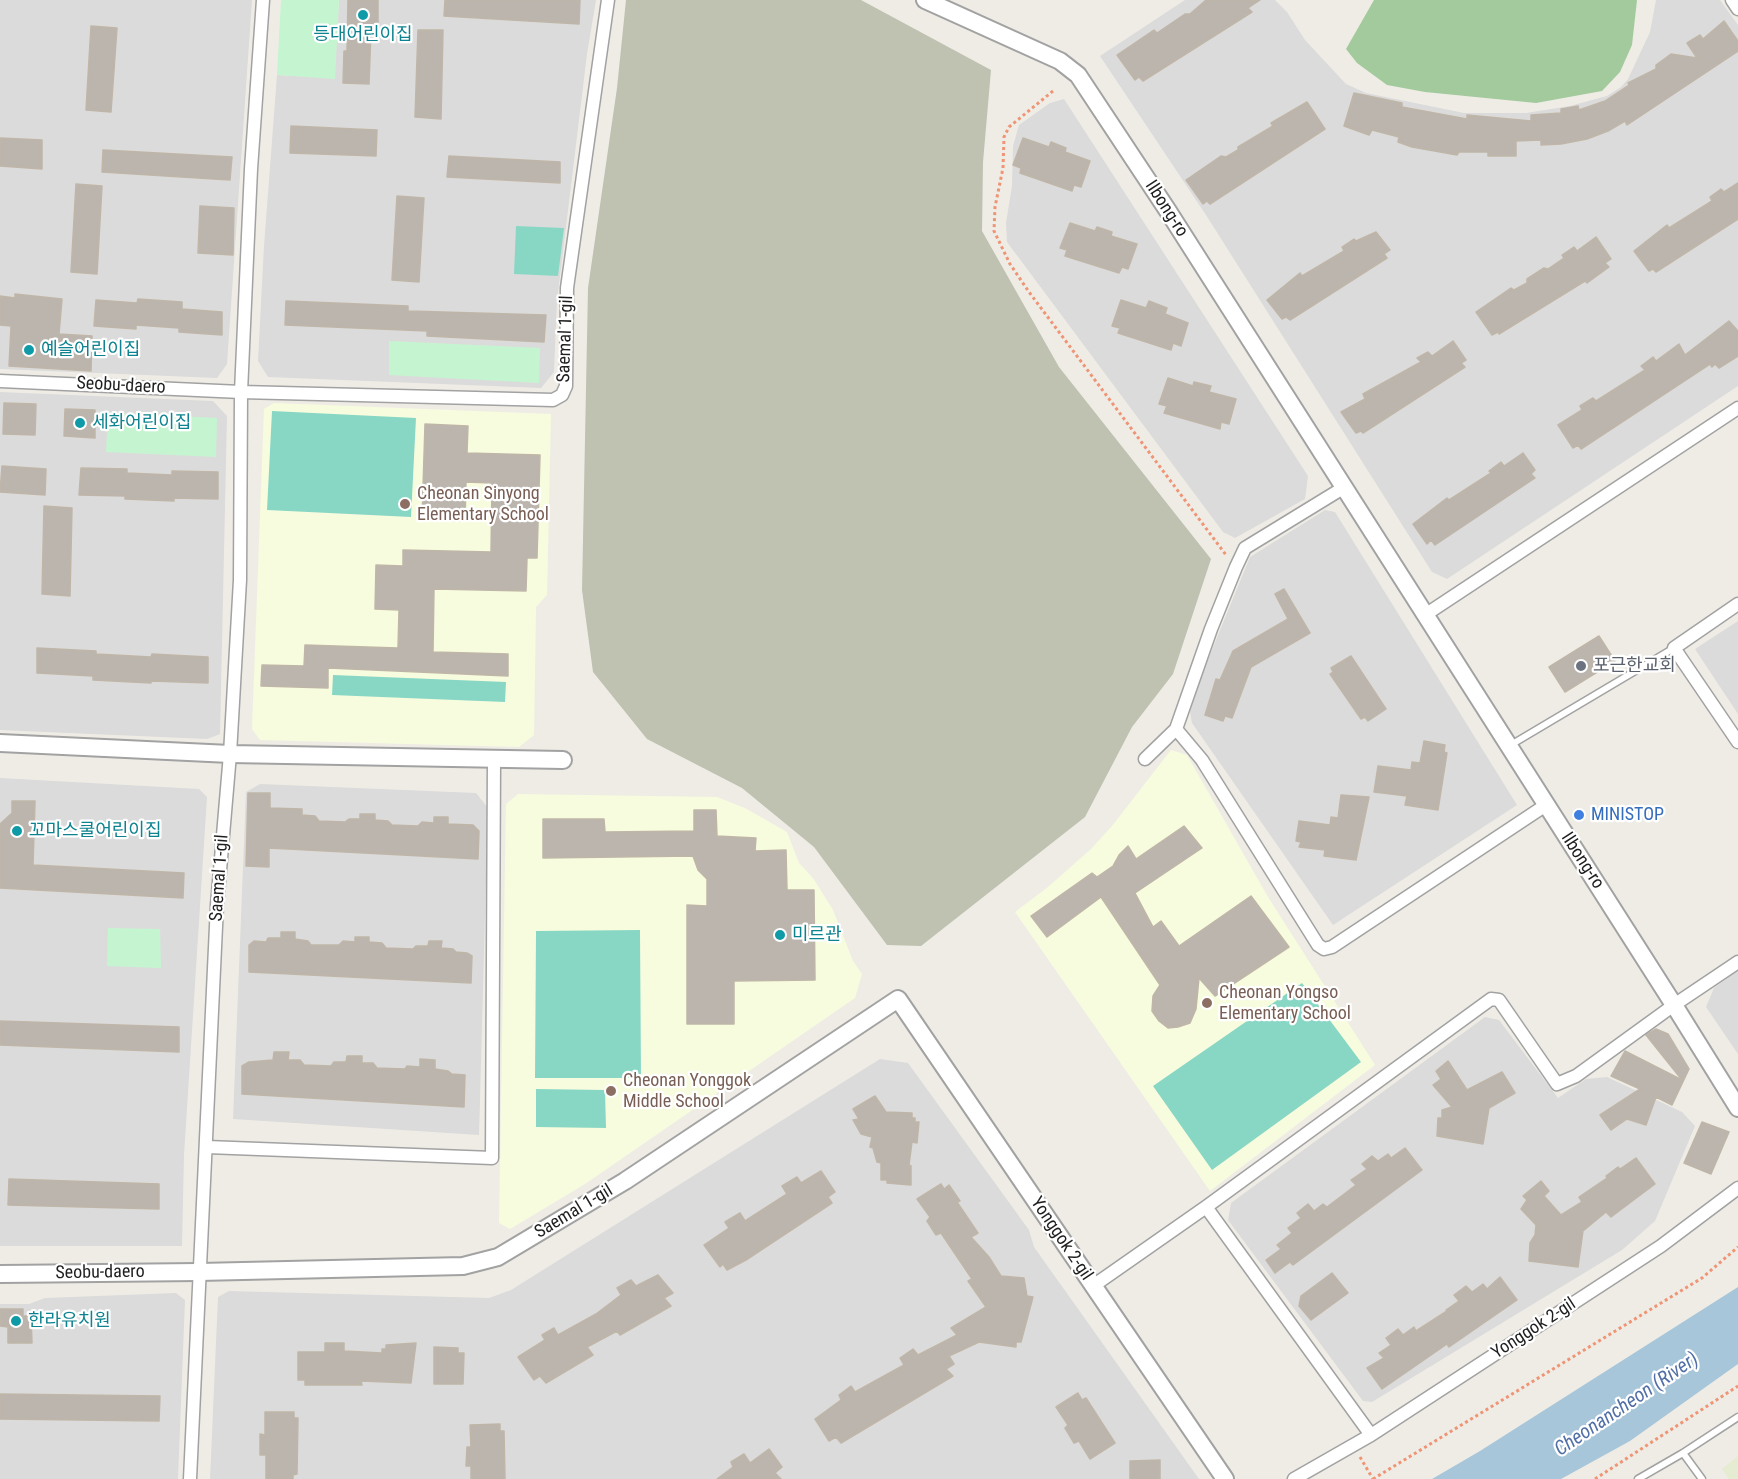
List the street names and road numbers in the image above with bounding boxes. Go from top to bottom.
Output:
street label: Ilbong-ro [1140,177,1192,241]
street label: Saemal 1-gil [554,295,578,383]
street label: Seobu-daero [76,373,166,399]
street label: Ilbong-ro [1556,829,1608,893]
street label: Saemal 1-gil [206,834,234,922]
street label: Saemal 1-gil [531,1180,617,1244]
street label: Yonggok 2-gil [1025,1193,1097,1285]
street label: Seobu-daero [55,1261,145,1285]
street label: Yonggok 2-gil [1488,1294,1580,1364]

